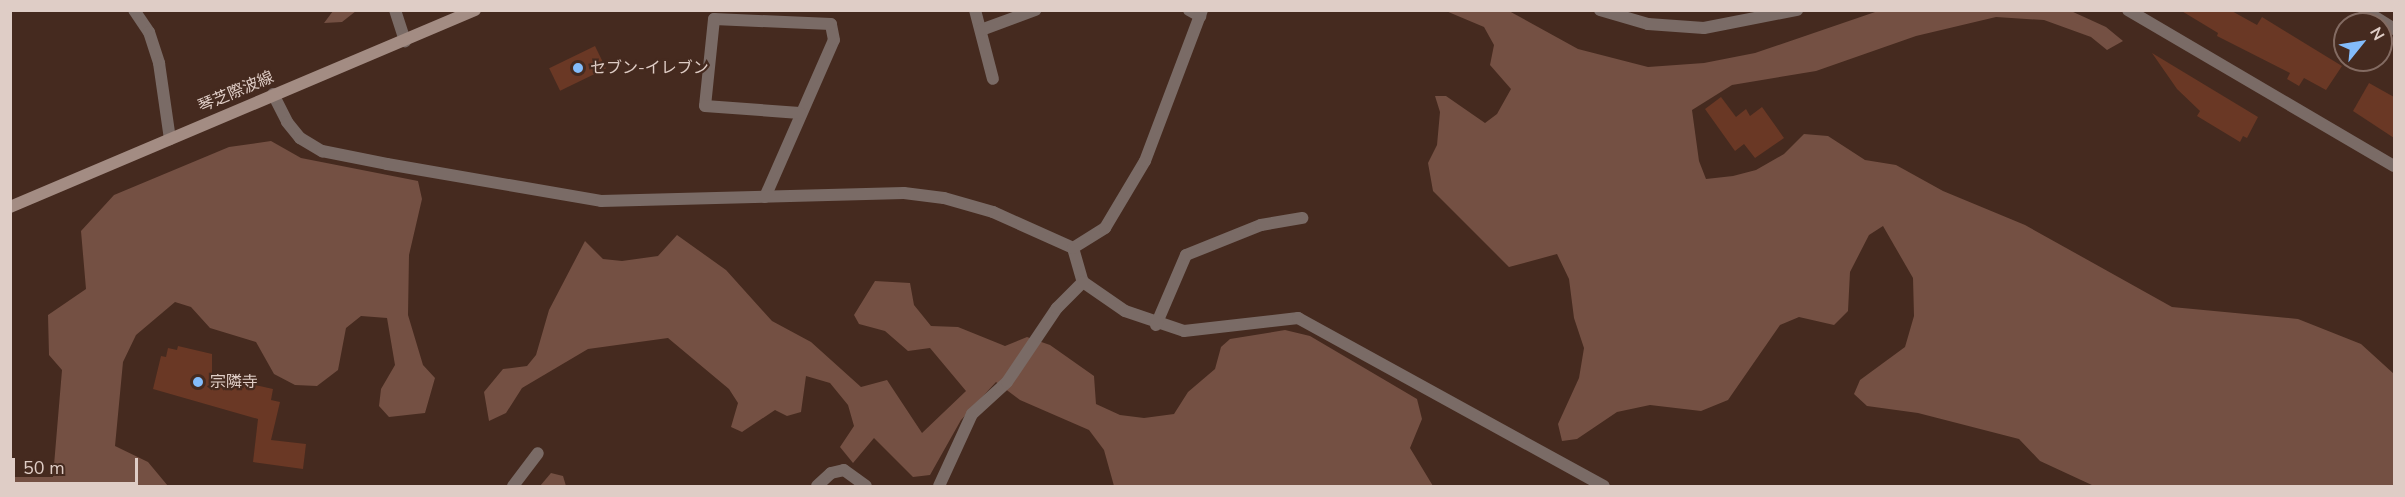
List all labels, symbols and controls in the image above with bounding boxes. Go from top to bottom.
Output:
north arrow [2333,12,2393,72]
text: N [2364,23,2389,45]
place label: セブン-イレブン [590,58,709,78]
marker: セブン-イレブン [571,61,585,75]
street label: 琴芝際波線 [195,68,277,116]
place label: 宗隣寺 [210,372,258,392]
marker: 宗隣寺 [191,375,205,389]
scale bar [15,446,141,484]
text: 50 m [23,456,65,480]

